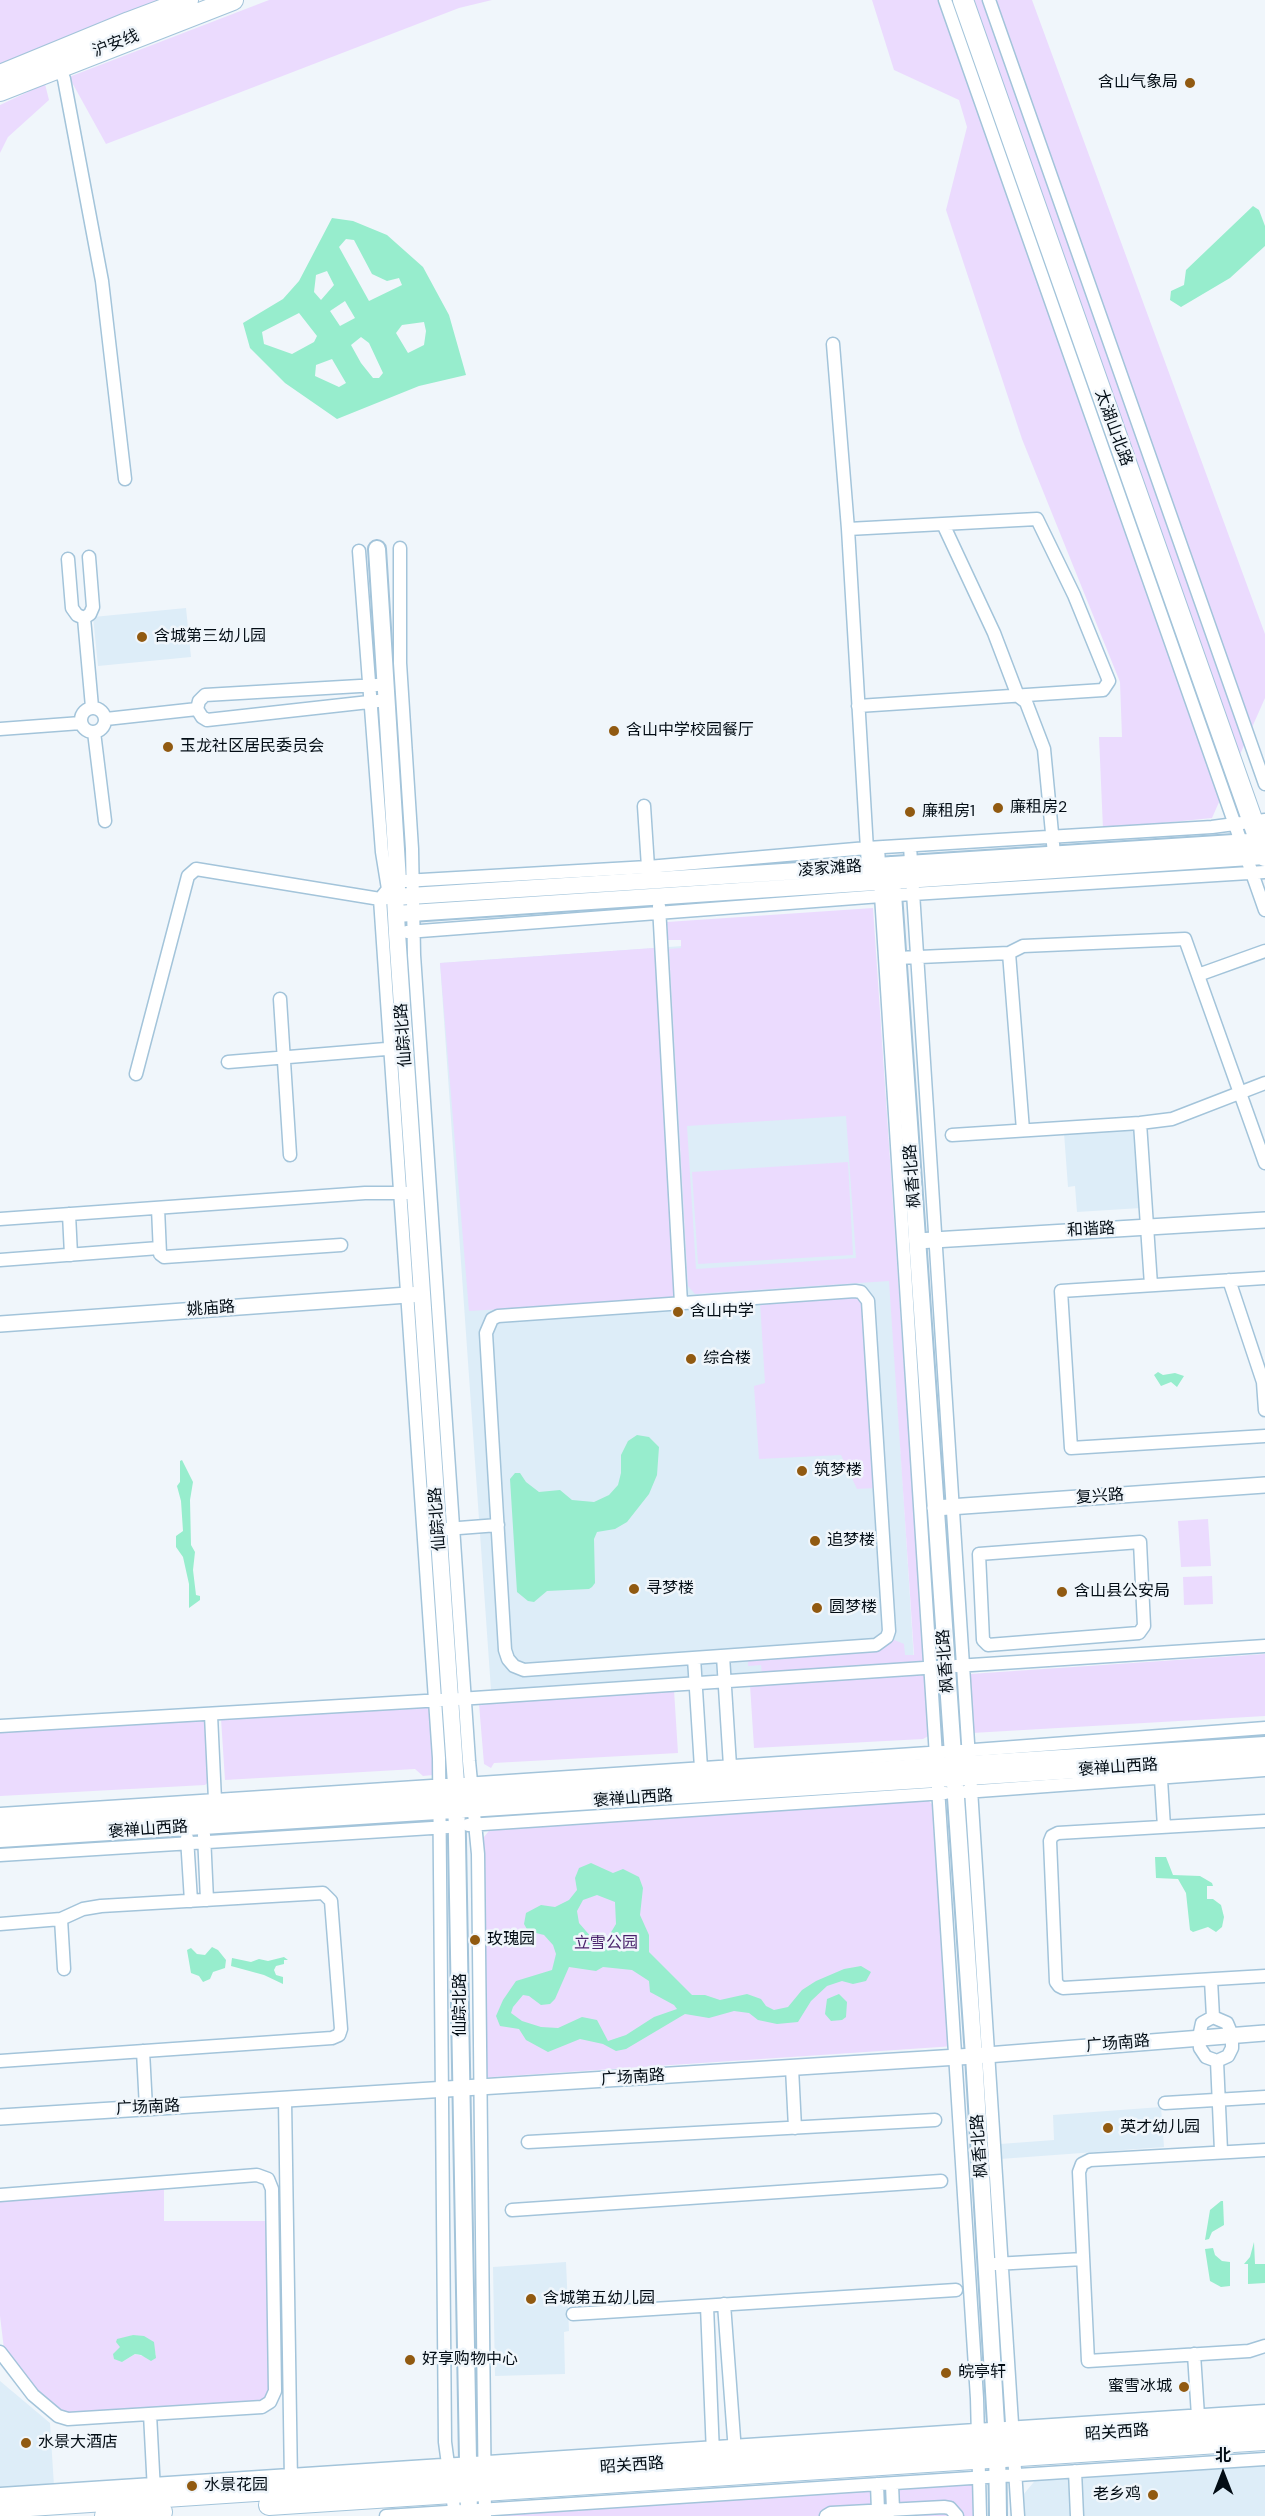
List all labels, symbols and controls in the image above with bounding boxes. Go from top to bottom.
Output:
street label: 沪安线 [90,26,142,62]
place label: 含山气象局 [1098,73,1178,93]
marker: 含山气象局 [1183,76,1197,90]
street label: 太湖山北路 [1090,387,1136,469]
place label: 含城第三幼儿园 [154,627,266,647]
marker: 含城第三幼儿园 [135,630,149,644]
place label: 含山中学校园餐厅 [626,721,754,741]
marker: 含山中学校园餐厅 [607,724,621,738]
place label: 玉龙社区居民委员会 [180,737,324,757]
marker: 玉龙社区居民委员会 [161,740,175,754]
place label: 廉租房2 [1010,798,1067,818]
marker: 廉租房2 [991,801,1005,815]
place label: 廉租房1 [922,802,975,822]
marker: 廉租房1 [903,805,917,819]
street label: 凌家滩路 [797,857,863,881]
street label: 仙踪北路 [392,1002,416,1068]
street label: 枫香北路 [901,1143,925,1209]
street label: 和谐路 [1067,1219,1115,1241]
street label: 姚庙路 [186,1298,236,1320]
place label: 含山中学 [690,1302,754,1322]
marker: 含山中学 [671,1305,685,1319]
place label: 综合楼 [703,1349,751,1369]
marker: 综合楼 [684,1352,698,1366]
place label: 筑梦楼 [814,1461,862,1481]
marker: 筑梦楼 [795,1464,809,1478]
street label: 仙踪北路 [426,1486,450,1552]
street label: 复兴路 [1075,1486,1125,1508]
place label: 追梦楼 [827,1531,875,1551]
marker: 追梦楼 [808,1534,822,1548]
place label: 寻梦楼 [646,1579,694,1599]
marker: 寻梦楼 [627,1582,641,1596]
place label: 含山县公安局 [1074,1582,1170,1602]
marker: 含山县公安局 [1055,1585,1069,1599]
place label: 圆梦楼 [829,1598,877,1618]
marker: 圆梦楼 [810,1601,824,1615]
street label: 枫香北路 [934,1628,958,1694]
street label: 褒禅山西路 [1077,1756,1159,1780]
street label: 褒禅山西路 [592,1787,674,1811]
street label: 褒禅山西路 [107,1818,189,1842]
place label: 玫瑰园 [487,1930,535,1950]
marker: 玫瑰园 [468,1933,482,1947]
park label: 立雪公园 [574,1934,638,1954]
street label: 仙踪北路 [451,1973,471,2037]
street label: 广场南路 [1085,2032,1151,2056]
street label: 广场南路 [600,2066,666,2090]
street label: 广场南路 [116,2097,180,2119]
street label: 枫香北路 [968,2113,992,2179]
place label: 英才幼儿园 [1120,2118,1200,2138]
marker: 英才幼儿园 [1101,2121,1115,2135]
place label: 含城第五幼儿园 [543,2289,655,2309]
marker: 含城第五幼儿园 [524,2292,538,2306]
place label: 好享购物中心 [422,2350,518,2370]
marker: 好享购物中心 [403,2353,417,2367]
place label: 皖亭轩 [958,2363,1006,2383]
marker: 皖亭轩 [939,2366,953,2380]
place label: 蜜雪冰城 [1108,2377,1172,2397]
marker: 蜜雪冰城 [1177,2380,1191,2394]
street label: 昭关西路 [1084,2421,1150,2445]
place label: 水景大酒店 [38,2433,118,2453]
marker: 水景大酒店 [19,2436,33,2450]
north arrow [1193,2444,1253,2504]
text: 北 [1215,2445,1231,2466]
street label: 昭关西路 [599,2454,665,2478]
place label: 水景花园 [204,2476,268,2496]
marker: 水景花园 [185,2479,199,2493]
place label: 老乡鸡 [1093,2485,1141,2505]
marker: 老乡鸡 [1146,2488,1160,2502]

